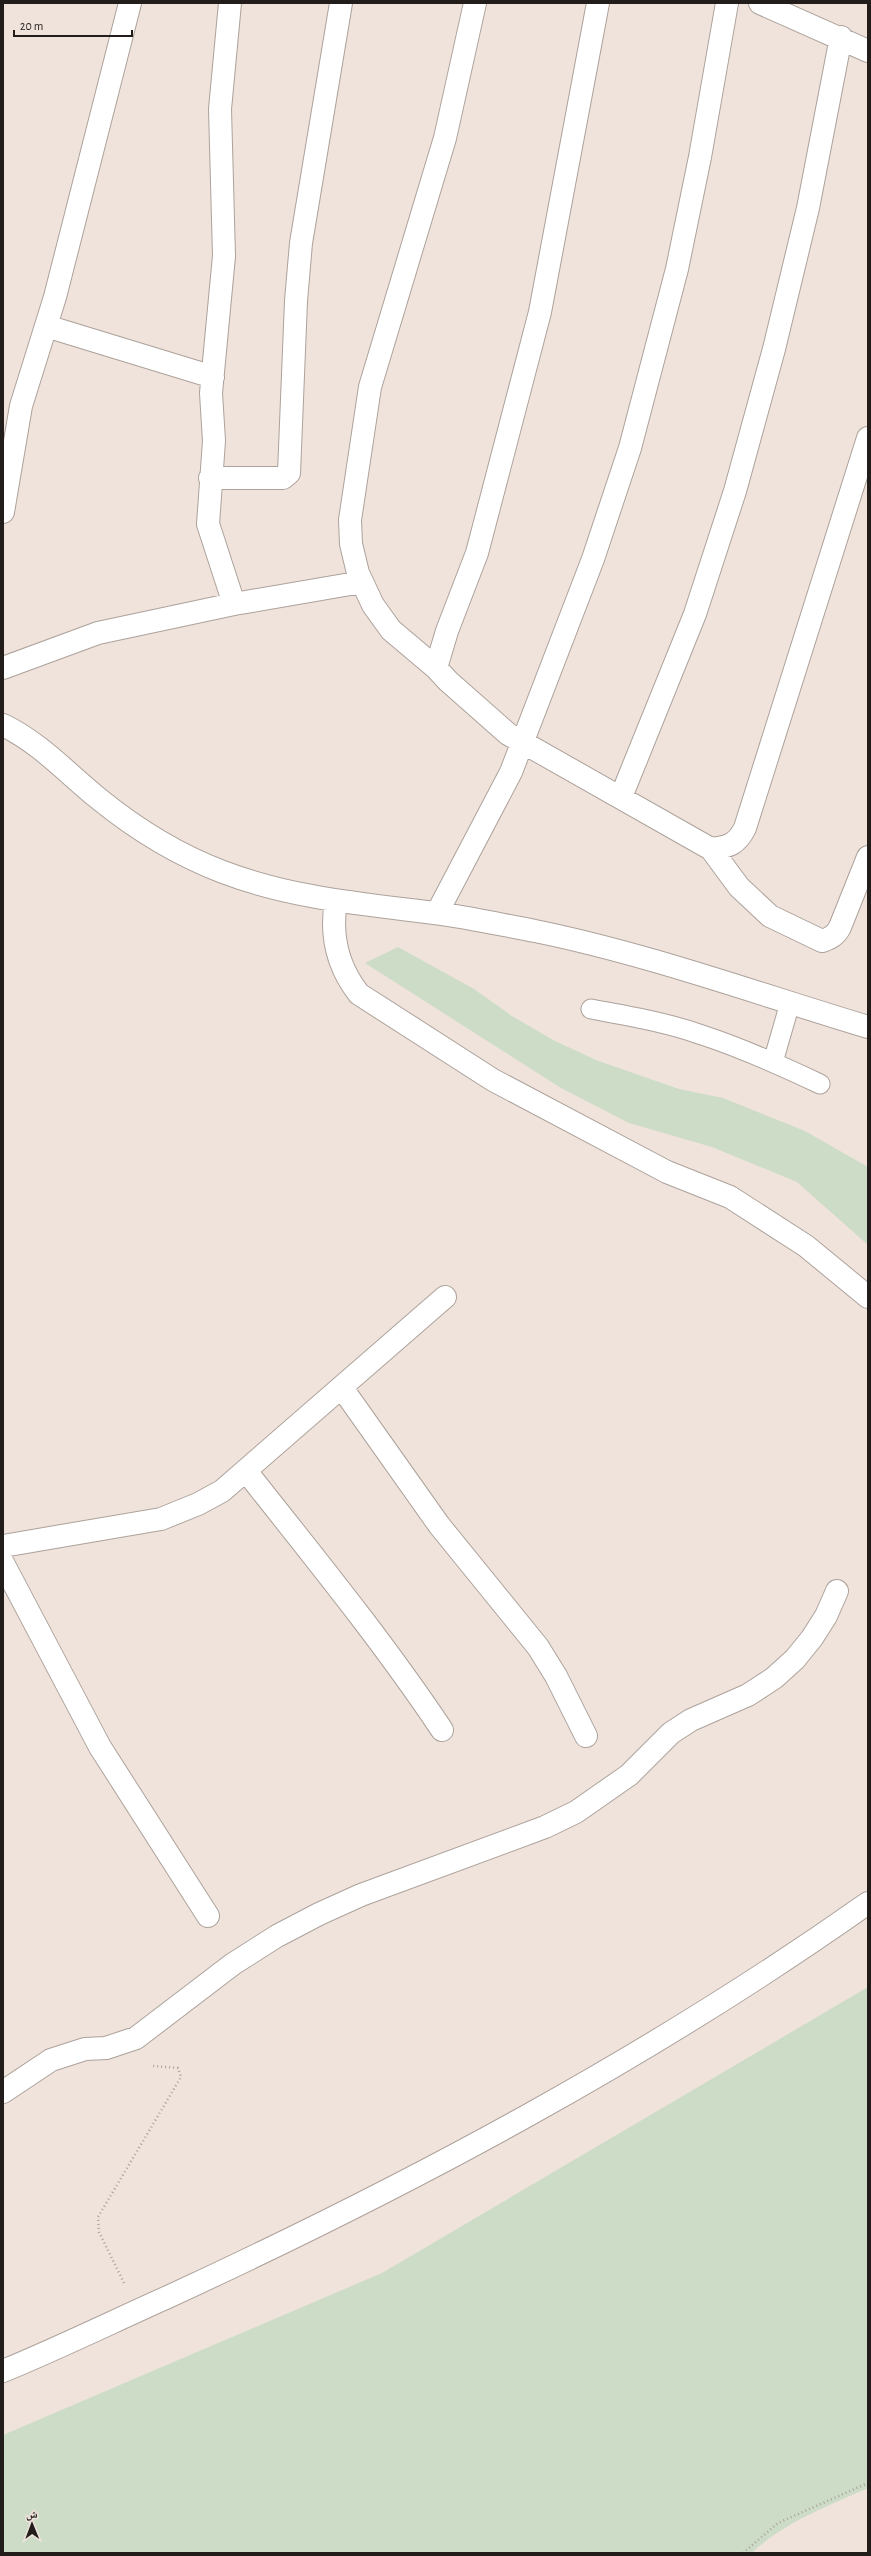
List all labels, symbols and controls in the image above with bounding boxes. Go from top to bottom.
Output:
scale bar [14,12,132,38]
text: 20 m [20,20,43,32]
north arrow [12,2504,52,2544]
text: ش [26,2509,38,2522]

